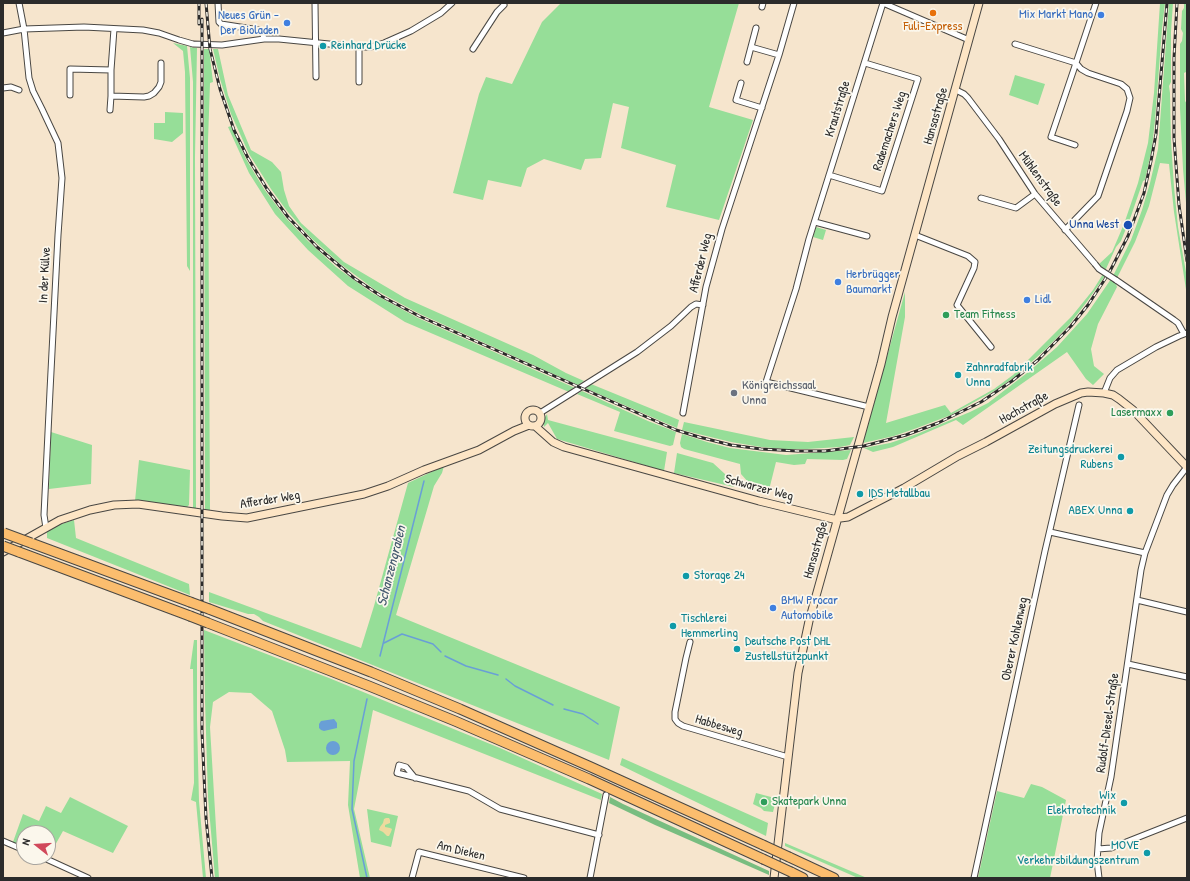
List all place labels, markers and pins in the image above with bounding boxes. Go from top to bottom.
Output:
place label: Mix Markt Mano [1019,7,1093,23]
place label: Neues Grün - Der Bioladen [218,8,279,39]
marker: Fuli-Express [928,8,938,18]
marker: Mix Markt Mano [1096,10,1106,20]
marker: Neues Grün - Der Bioladen [282,18,292,28]
place label: Fuli-Express [903,19,963,35]
place label: Reinhard Drücke [331,38,406,54]
marker: Reinhard Drücke [318,41,328,51]
place label: Unna West [1069,217,1119,233]
marker: Unna West [1122,219,1134,231]
place label: Herbrügger Baumarkt [846,267,900,298]
marker: Herbrügger Baumarkt [833,277,843,287]
place label: Lidl [1035,292,1051,308]
marker: Lidl [1022,295,1032,305]
place label: Team Fitness [954,307,1016,323]
marker: Team Fitness [941,310,951,320]
place label: Zahnradfabrik Unna [966,360,1033,391]
marker: Zahnradfabrik Unna [953,370,963,380]
place label: Königreichssaal Unna [742,378,816,409]
marker: Königreichssaal Unna [729,388,739,398]
place label: Lasermaxx [1111,405,1162,421]
marker: Lasermaxx [1165,408,1175,418]
place label: Zeitungsdruckerei Rubens [1028,442,1113,473]
marker: Zeitungsdruckerei Rubens [1116,452,1126,462]
place label: IDS Metallbau [868,486,930,502]
marker: IDS Metallbau [855,489,865,499]
place label: ABEX Unna [1069,503,1122,519]
marker: ABEX Unna [1125,506,1135,516]
place label: Storage 24 [694,568,745,584]
marker: Storage 24 [681,571,691,581]
place label: BMW Procar Automobile [781,593,838,624]
marker: BMW Procar Automobile [768,603,778,613]
place label: Tischlerei Hemmerling [681,611,738,642]
marker: Tischlerei Hemmerling [668,621,678,631]
place label: Deutsche Post DHL Zustellstützpunkt [745,634,831,665]
marker: Deutsche Post DHL Zustellstützpunkt [732,644,742,654]
place label: Wix Elektrotechnik [1047,788,1116,819]
place label: Skatepark Unna [772,794,846,810]
marker: Skatepark Unna [759,797,769,807]
marker: Wix Elektrotechnik [1119,798,1129,808]
place label: MOVE Verkehrsbildungszentrum [1017,838,1139,869]
marker: MOVE Verkehrsbildungszentrum [1142,848,1152,858]

